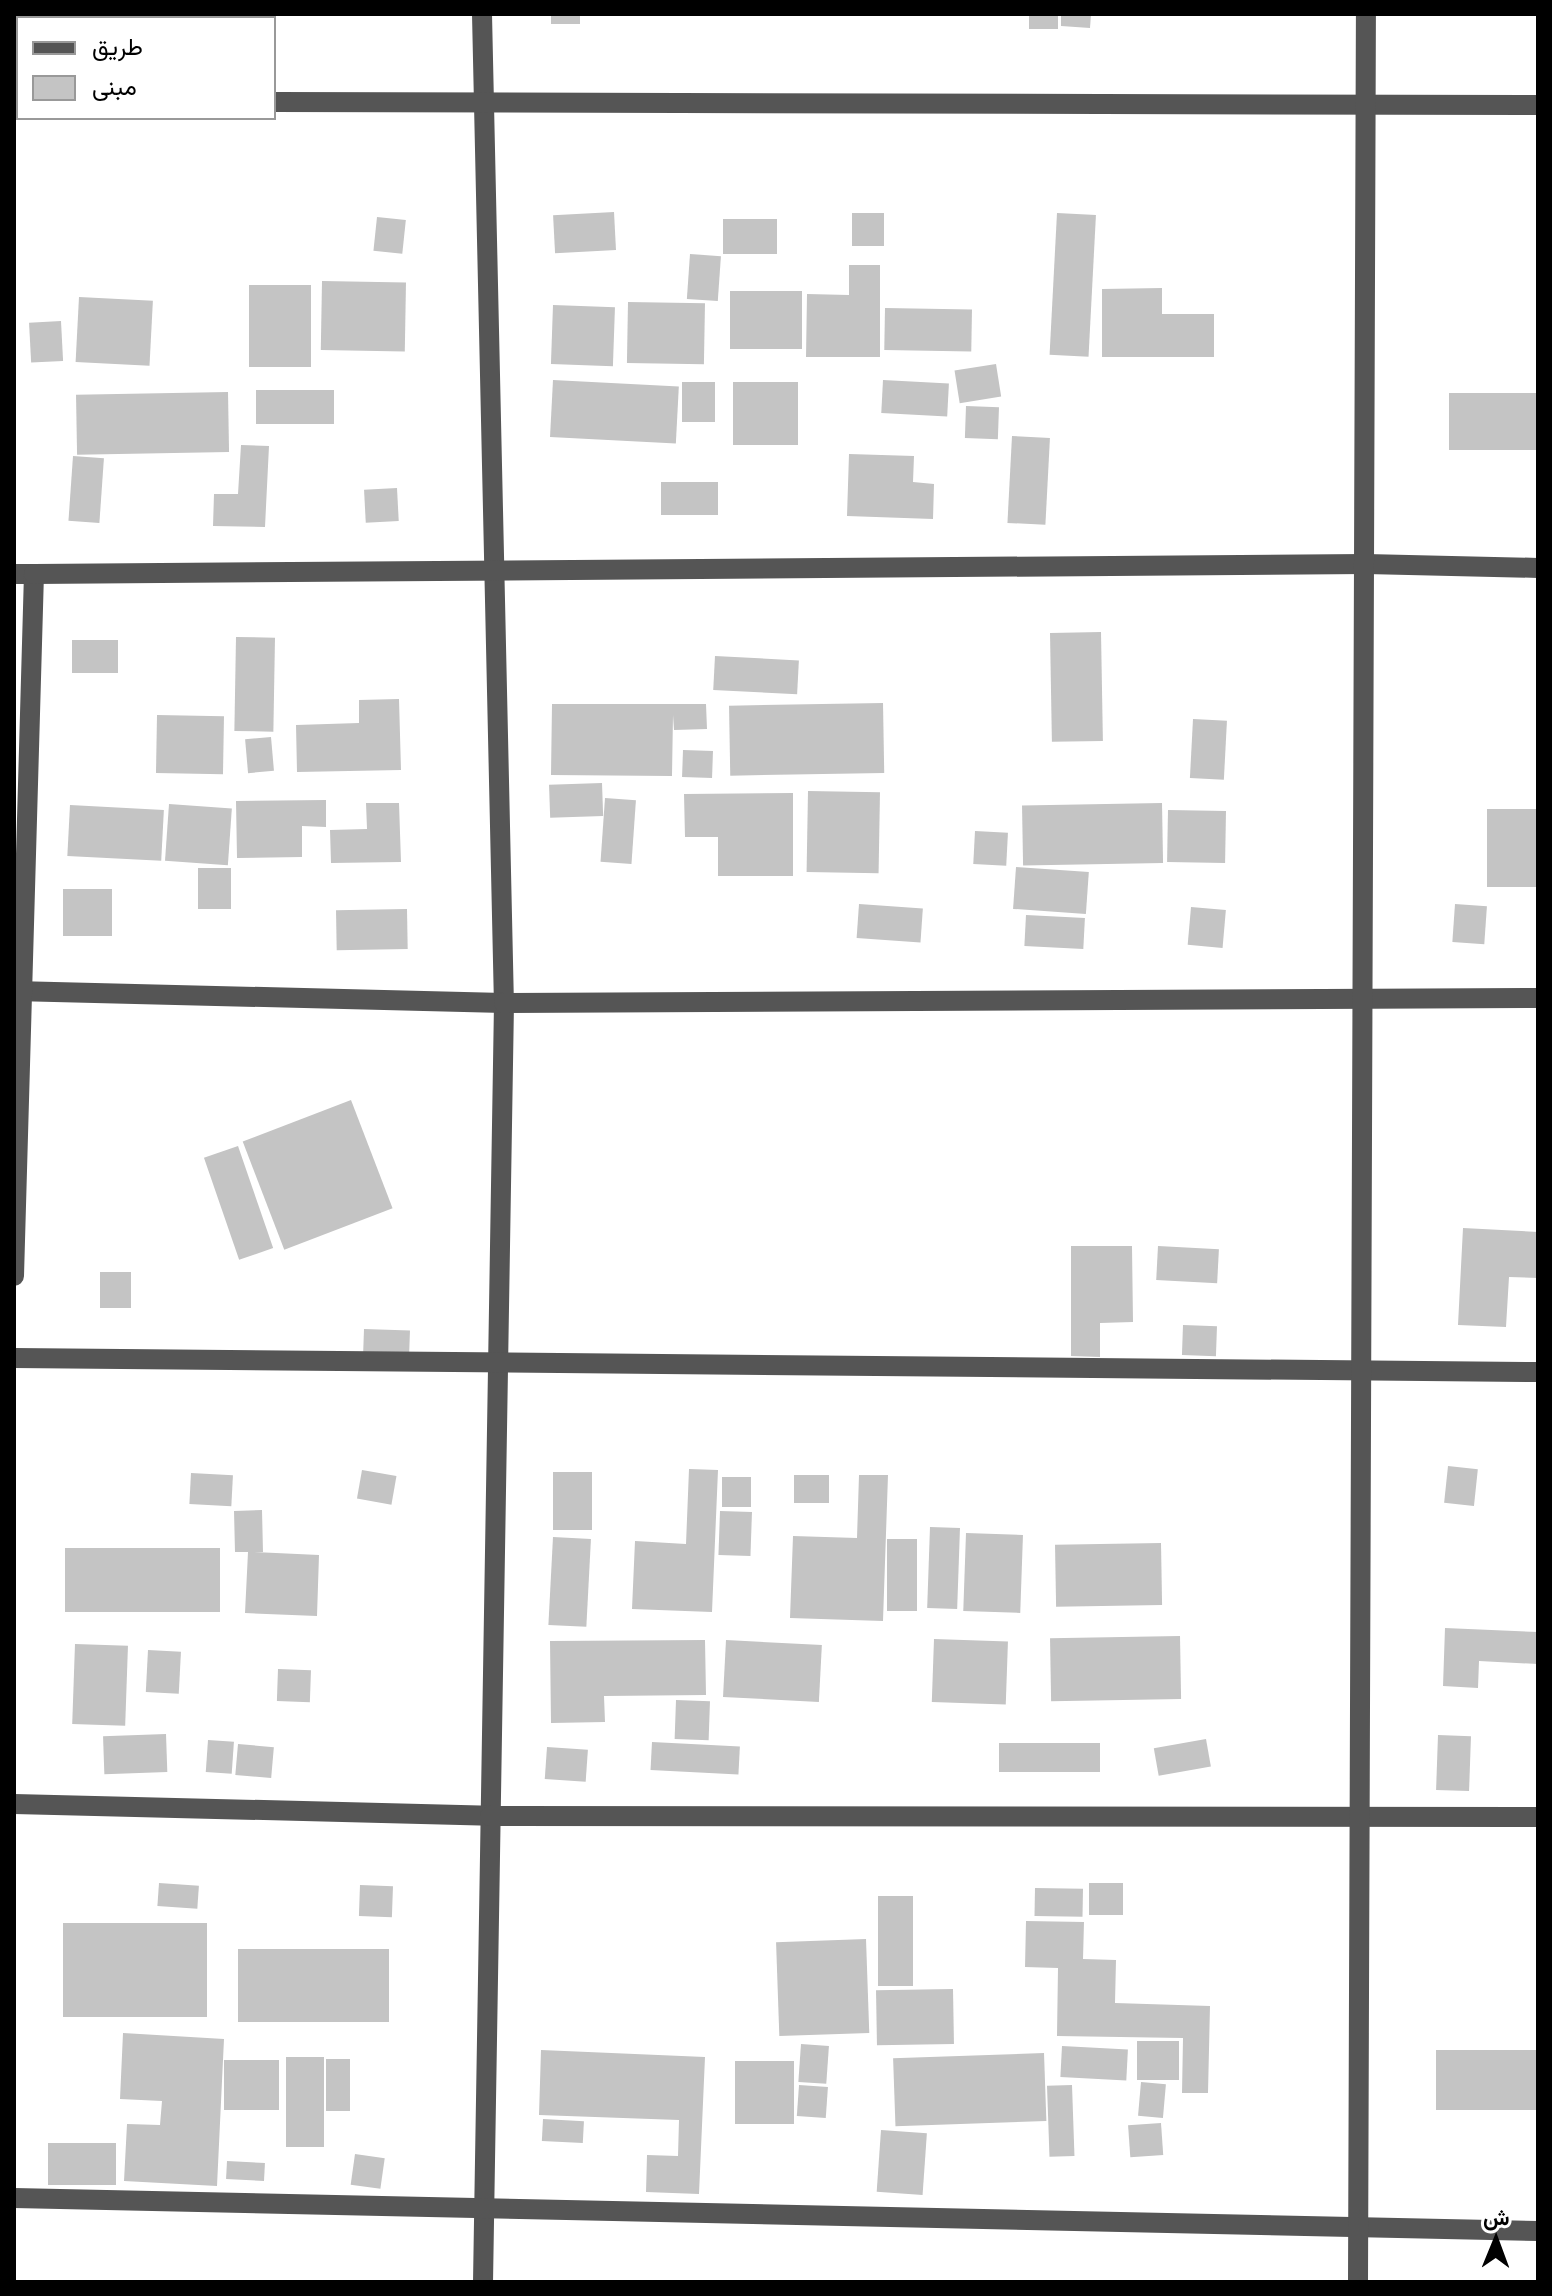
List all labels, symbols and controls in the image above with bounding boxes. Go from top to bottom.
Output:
legend [16,16,276,120]
text: طريق [92,29,143,62]
text: مبنى [92,69,137,102]
north arrow [1456,2200,1536,2280]
text: ش [1483,2201,1510,2231]

